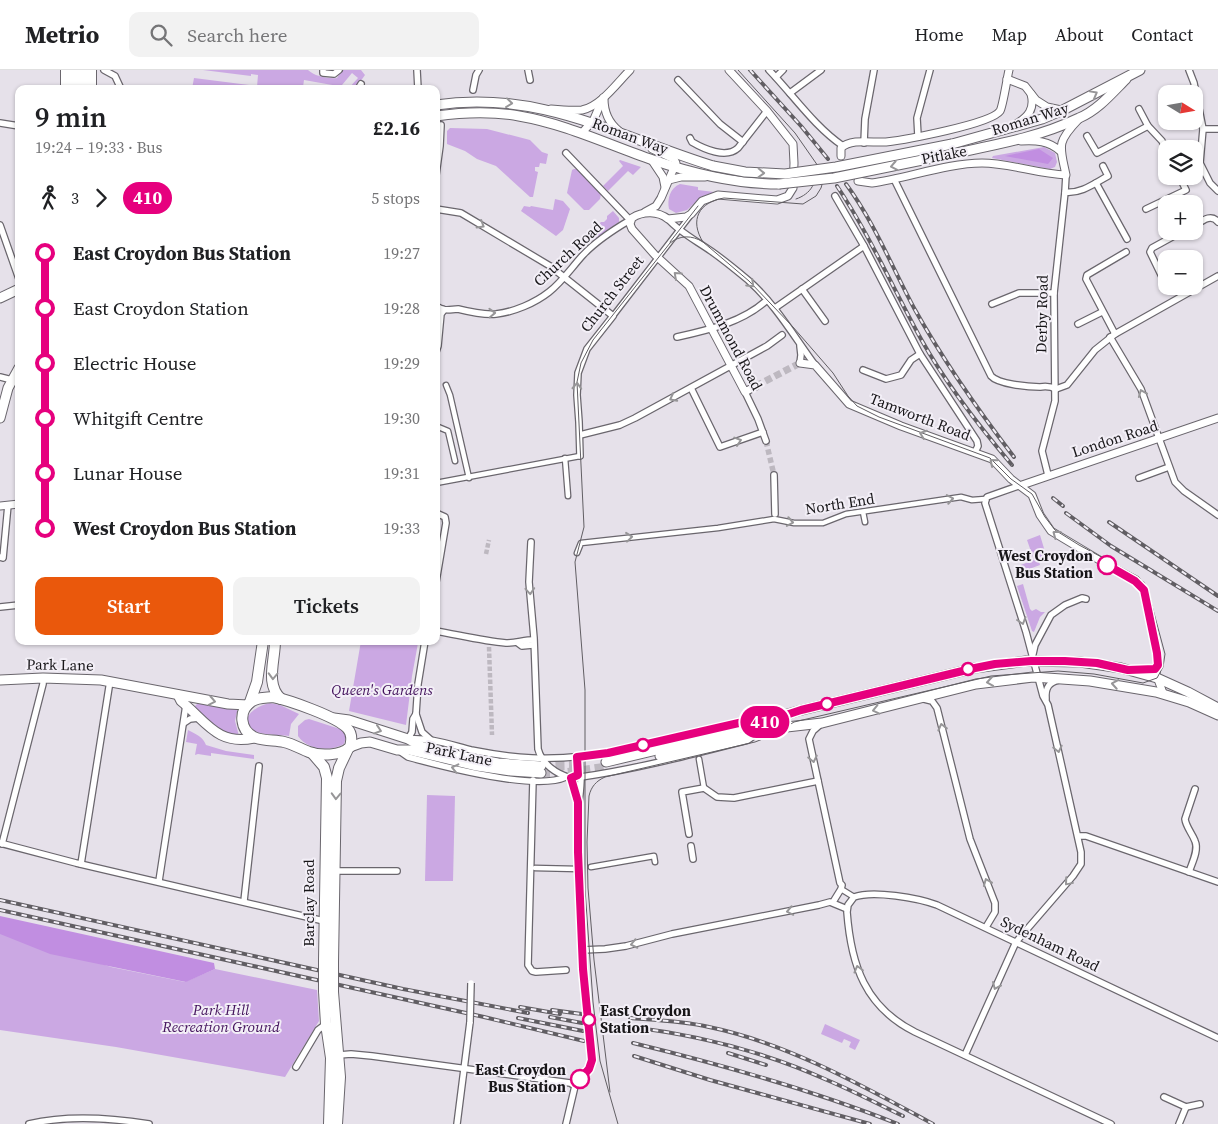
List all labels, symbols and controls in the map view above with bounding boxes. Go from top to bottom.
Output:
search box [129,12,479,57]
text: Metrio [25,18,99,51]
icon: search [147,21,175,49]
text: Search here [187,22,287,48]
text: Home [915,22,964,47]
text: Map [992,22,1027,47]
text: About [1055,22,1103,47]
text: Contact [1131,22,1193,47]
north arrow [1158,85,1202,130]
map controls [1158,85,1203,295]
one-way arrow [1089,90,1098,100]
one-way arrow [505,97,513,108]
street label: Roman Way [989,97,1071,140]
text: 9 min [35,98,107,136]
street label: Roman Way [589,112,671,159]
text: £2.16 [373,115,420,141]
text: 19:24 – 19:33 · Bus [35,136,163,158]
street label: Pitlake [919,140,969,169]
button: layers [1158,140,1203,185]
one-way arrow [890,160,898,171]
one-way arrow [758,168,765,178]
icon: walk [35,184,63,212]
icon: forward [87,184,115,212]
text: 410 [133,185,162,210]
text: 3 [71,187,79,209]
text: 5 stops [371,187,420,209]
button: + [1158,195,1203,240]
street label: Church Road [529,216,607,291]
one-way arrow [476,219,485,229]
text: East Croydon Bus Station [73,240,291,266]
text: 19:27 [383,242,420,264]
button: − [1158,250,1203,295]
street label: Church Street [575,251,648,336]
one-way arrow [674,271,683,280]
street label: Derby Road [1030,274,1053,353]
one-way arrow [746,278,755,287]
street label: Drummond Road [695,282,768,394]
text: East Croydon Station [73,295,249,321]
text: 19:28 [383,297,420,319]
one-way arrow [488,308,496,318]
text: Electric House [73,350,197,376]
text: 19:29 [383,352,420,374]
one-way arrow [572,382,582,390]
street label: Tamworth Road [867,388,974,446]
one-way arrow [1138,389,1148,398]
one-way arrow [669,392,678,402]
text: Whitgift Centre [73,405,204,431]
text: 19:30 [383,407,420,429]
street label: London Road [1069,415,1161,462]
one-way arrow [919,430,928,440]
one-way arrow [733,436,742,446]
one-way arrow [990,458,999,467]
text: Lunar House [73,460,182,486]
text: 19:31 [383,462,420,484]
street label: North End [804,488,876,519]
one-way arrow [945,495,954,505]
text: West Croydon Bus Station [73,515,296,541]
one-way arrow [786,516,795,526]
text: 19:33 [383,517,420,539]
one-way arrow [1053,531,1062,539]
one-way arrow [625,532,633,543]
place label: West Croydon Bus Station [998,545,1093,583]
marker: West Croydon Bus Station [1097,555,1117,575]
button: Start [35,577,223,635]
button: Tickets [233,577,420,635]
one-way arrow [524,587,535,595]
one-way arrow [1017,616,1027,625]
street label: Park Lane [26,653,94,676]
unlabelled marker [961,662,975,676]
one-way arrow [267,672,278,680]
one-way arrow [985,677,994,687]
park label: Queen's Gardens [331,679,433,700]
one-way arrow [1111,680,1119,690]
one-way arrow [208,695,217,706]
unlabelled marker [820,697,834,711]
one-way arrow [872,704,881,715]
line badge: 410 [736,706,794,738]
text: 410 [750,709,780,734]
one-way arrow [937,722,948,731]
one-way arrow [374,724,382,734]
street label: Park Lane [424,736,495,771]
unlabelled marker [636,738,650,752]
one-way arrow [1052,745,1063,753]
one-way arrow [807,755,818,764]
one-way arrow [450,763,459,774]
one-way arrow [330,792,341,800]
street label: Barclay Road [298,859,319,947]
one-way arrow [1065,876,1073,885]
one-way arrow [983,878,994,887]
one-way arrow [785,906,794,916]
street label: Sydenham Road [997,911,1104,977]
one-way arrow [630,938,639,949]
one-way arrow [854,966,864,974]
one-way arrow [992,981,1002,990]
park label: Park Hill Recreation Ground [161,999,280,1037]
place label: East Croydon Station [600,1000,691,1038]
marker: East Croydon Station [582,1013,596,1027]
place label: East Croydon Bus Station [475,1059,566,1097]
marker: East Croydon Bus Station [570,1069,590,1089]

